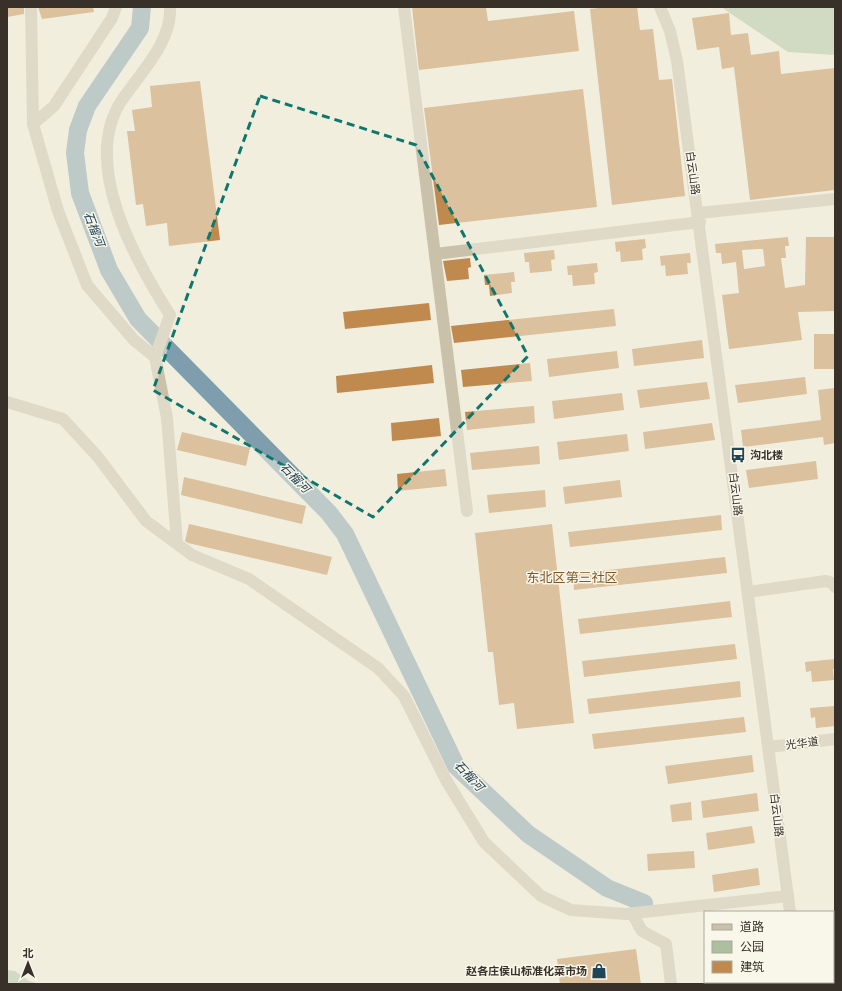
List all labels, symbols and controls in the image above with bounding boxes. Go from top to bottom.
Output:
street label: 白云山路 [683,150,702,196]
water label: 石榴河 [81,210,108,250]
bus stop icon: 沟北楼 [729,446,747,464]
place label: 沟北楼 [750,449,783,462]
water label: 石榴河 [277,460,314,497]
street label: 白云山路 [726,471,745,517]
district label: 东北区第三社区 [526,570,618,585]
street label: 光华道 [785,735,819,752]
water label: 石榴河 [452,758,488,795]
street label: 白云山路 [767,792,786,838]
legend [704,911,834,983]
text: 道路 [740,920,764,934]
text: 公园 [740,940,764,954]
north arrow [8,943,48,983]
text: 北 [23,947,34,960]
text: 建筑 [740,960,764,974]
shop icon: 赵各庄侯山标准化菜市场 [590,962,608,980]
place label: 赵各庄侯山标准化菜市场 [466,965,587,978]

